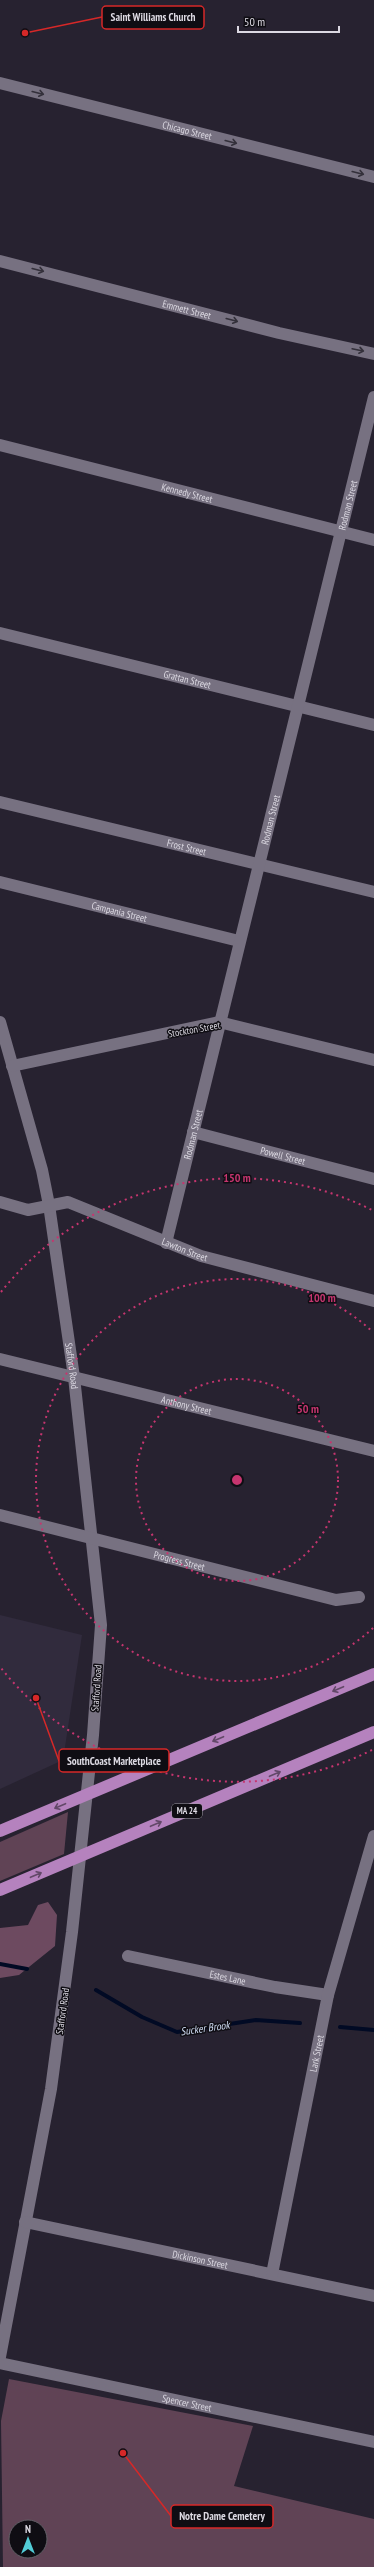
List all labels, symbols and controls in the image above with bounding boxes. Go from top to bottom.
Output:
callout: Saint Williams Church [102,6,204,29]
scale bar [238,8,339,34]
text: Saint Williams Church [111,10,196,24]
text: 50 m [244,14,265,29]
one-way arrow [31,90,44,98]
street label: Chicago Street [161,118,213,143]
one-way arrow [225,139,238,147]
one-way arrow [351,169,364,177]
one-way arrow [31,267,44,274]
street label: Emmett Street [161,297,213,322]
one-way arrow [225,316,238,324]
one-way arrow [351,347,364,355]
street label: Rodman Street [336,479,360,531]
street label: Kennedy Street [160,480,214,506]
street label: Grattan Street [162,667,213,692]
street label: Rodman Street [258,793,283,846]
street label: Frost Street [165,836,208,858]
street label: Campania Street [90,899,149,925]
street label: Stockton Street [167,1018,222,1040]
street label: Rodman Street [181,1108,206,1161]
street label: Powell Street [259,1144,307,1168]
text: 150 m [223,1170,251,1185]
street label: Lawton Street [160,1235,209,1265]
text: 100 m [308,1290,336,1305]
street label: Stafford Road [62,1342,81,1390]
street label: Anthony Street [160,1393,213,1418]
text: 50 m [297,1401,319,1416]
centre of rings [230,1473,244,1487]
street label: Progress Street [152,1548,206,1574]
street label: Stafford Road [88,1664,105,1712]
one-way arrow [333,1686,345,1693]
one-way arrow [213,1736,225,1744]
callout: SouthCoast Marketplace [59,1749,169,1772]
text: SouthCoast Marketplace [67,1754,161,1768]
one-way arrow [269,1770,281,1777]
one-way arrow [54,1803,66,1810]
road number: MA 24 [172,1804,202,1818]
one-way arrow [149,1820,161,1828]
one-way arrow [29,1871,41,1878]
street label: Estes Lane [208,1967,247,1988]
street label: Stafford Road [53,1987,72,2035]
water label: Sucker Brook [180,2017,232,2038]
street label: Lark Street [307,2034,327,2073]
street label: Dickinson Street [171,2247,229,2272]
street label: Spencer Street [161,2391,213,2415]
callout: Notre Dame Cemetery [171,2505,273,2528]
text: Notre Dame Cemetery [179,2509,265,2523]
north arrow [8,2519,48,2559]
text: N [25,2522,31,2536]

